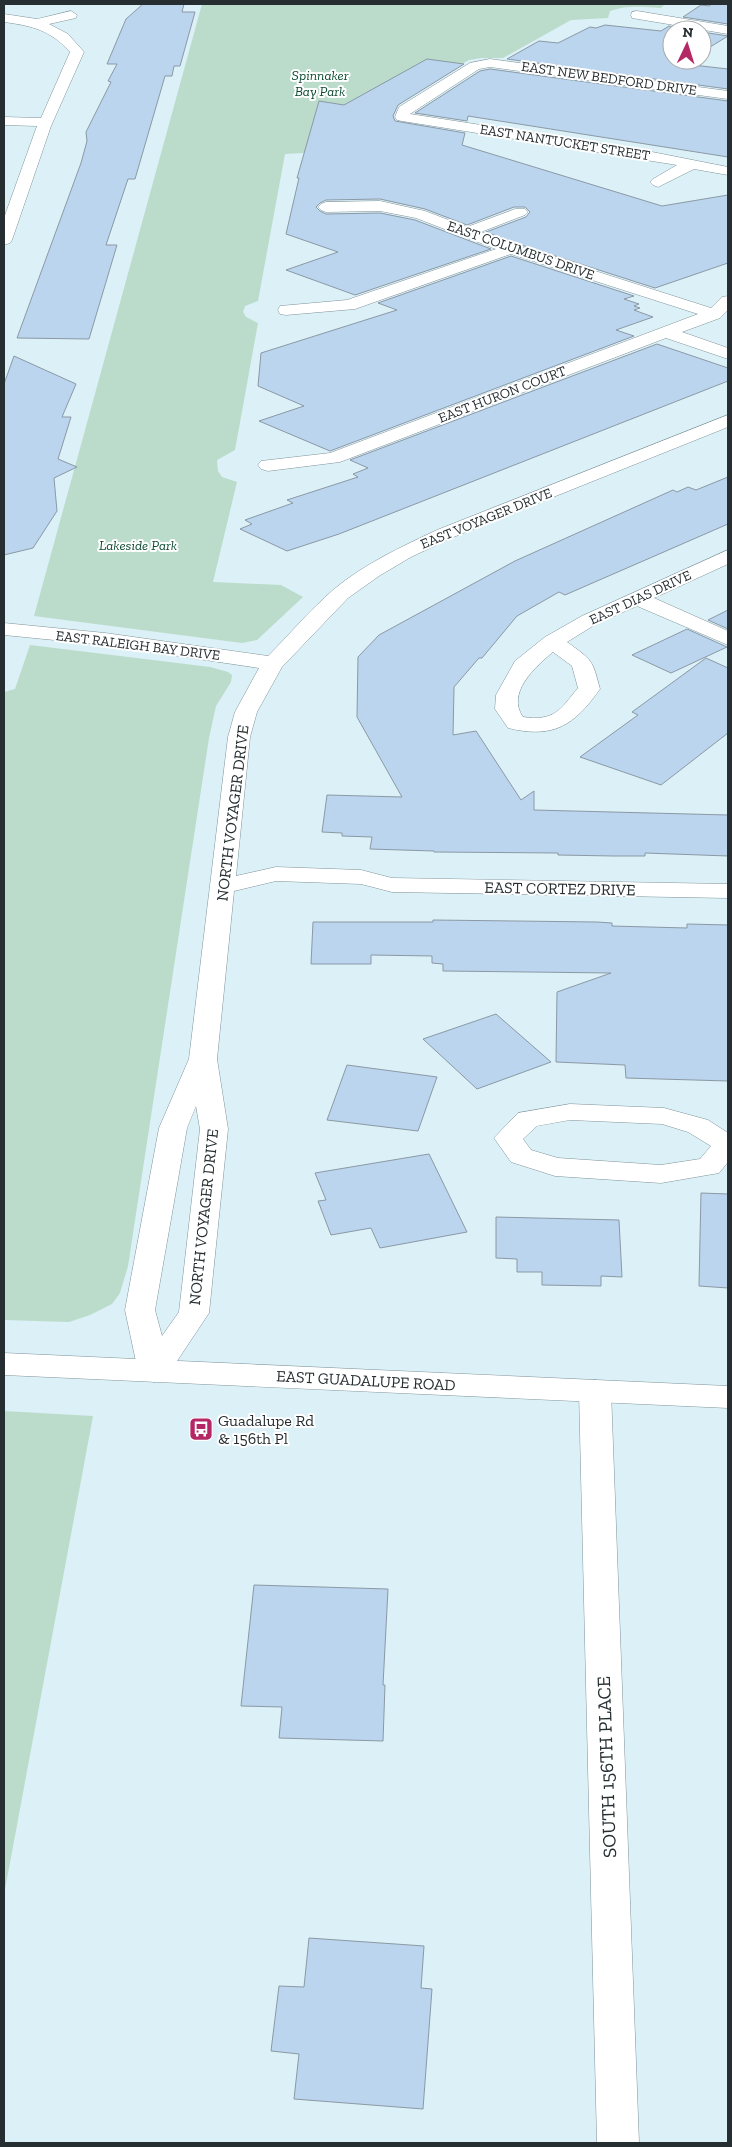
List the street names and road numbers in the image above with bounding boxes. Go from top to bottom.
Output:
street label: EAST NEW BEDFORD DRIVE [520,58,698,99]
street label: EAST NANTUCKET STREET [479,121,652,164]
street label: EAST COLUMBUS DRIVE [445,217,597,284]
street label: EAST HURON COURT [436,362,569,427]
street label: EAST VOYAGER DRIVE [418,484,554,553]
street label: EAST DIAS DRIVE [587,566,694,628]
street label: EAST RALEIGH BAY DRIVE [55,627,221,664]
street label: NORTH VOYAGER DRIVE [212,724,253,902]
street label: EAST CORTEZ DRIVE [484,878,636,899]
street label: NORTH VOYAGER DRIVE [185,1128,222,1306]
street label: EAST GUADALUPE ROAD [276,1366,456,1395]
street label: SOUTH 156TH PLACE [592,1676,621,1858]

